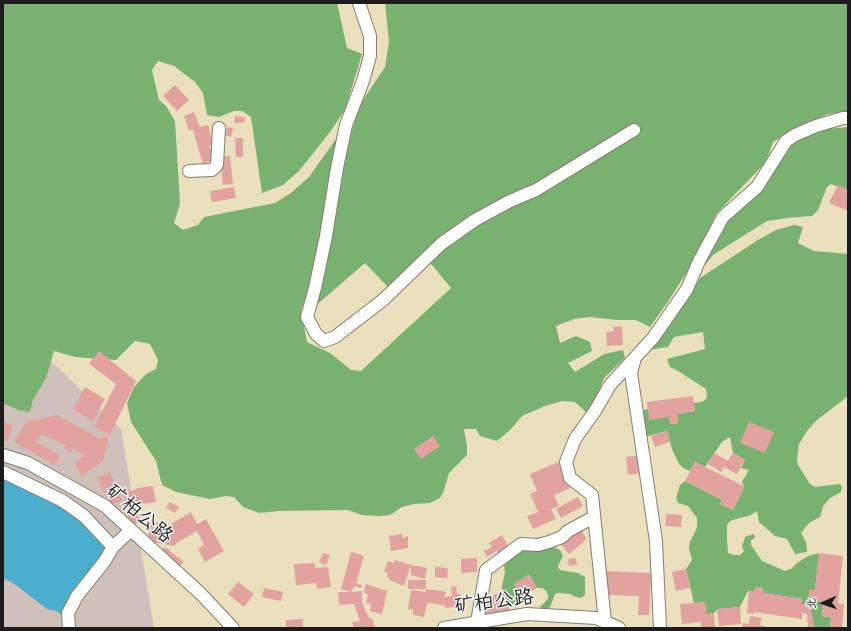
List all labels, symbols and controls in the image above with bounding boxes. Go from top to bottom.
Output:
street label: 矿柏公路 [101,479,177,549]
north arrow [803,583,843,623]
street label: 矿柏公路 [453,585,535,619]
text: 北 [804,598,818,609]

